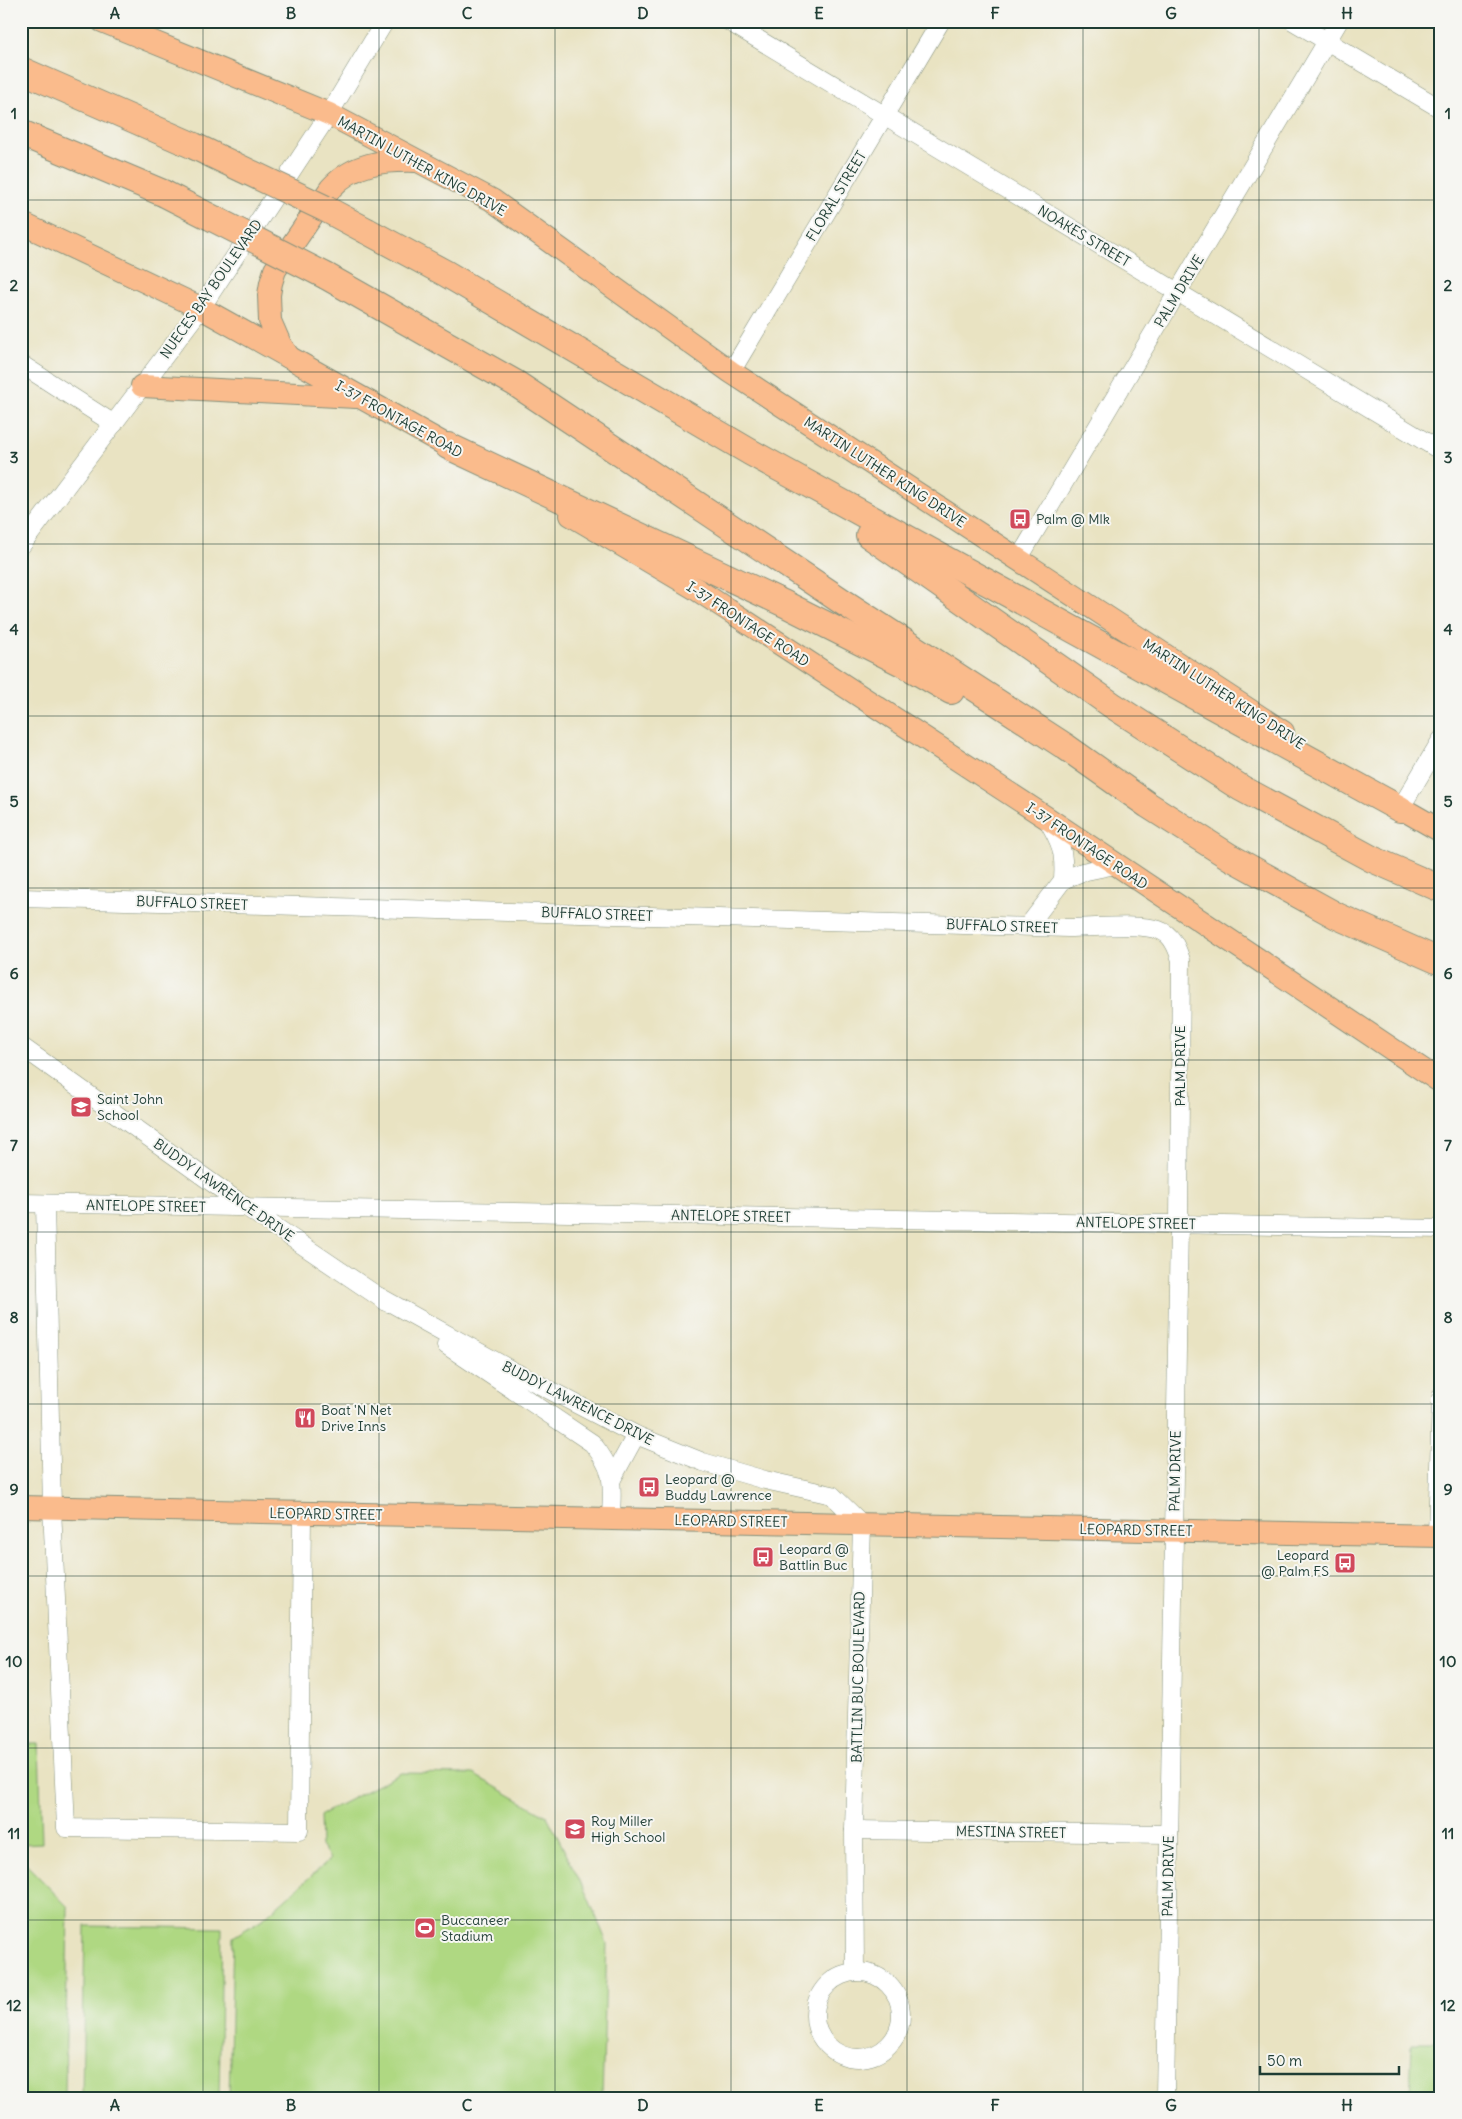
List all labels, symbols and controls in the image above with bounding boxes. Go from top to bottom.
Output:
text: A [110,3,120,23]
text: B [286,3,297,23]
text: C [462,3,473,23]
text: D [637,3,649,23]
text: E [814,3,824,23]
text: F [990,3,1000,23]
text: G [1165,3,1177,23]
text: H [1341,3,1353,23]
text: 1 [11,103,17,123]
text: 1 [1445,103,1451,123]
street label: MARTIN LUTHER KING DRIVE [335,112,509,220]
street label: FLORAL STREET [802,147,870,245]
street label: NOAKES STREET [1034,201,1134,271]
street label: NUECES BAY BOULEVARD [156,216,266,362]
street label: PALM DRIVE [1150,252,1208,330]
text: 2 [10,275,19,295]
text: 2 [1444,275,1453,295]
street label: I-37 FRONTAGE ROAD [332,377,466,462]
street label: MARTIN LUTHER KING DRIVE [801,413,969,531]
text: 3 [9,447,19,467]
text: 3 [1443,447,1453,467]
bus stop icon: Palm @ Mlk [1008,507,1032,531]
place label: Palm @ Mlk [1036,510,1110,528]
street label: I-37 FRONTAGE ROAD [683,578,813,670]
text: 4 [9,619,19,639]
text: 4 [1443,619,1453,639]
street label: MARTIN LUTHER KING DRIVE [1140,635,1308,753]
text: 5 [9,791,19,811]
text: 5 [1443,791,1453,811]
street label: I-37 FRONTAGE ROAD [1023,799,1151,893]
street label: BUFFALO STREET [136,892,248,914]
street label: BUFFALO STREET [541,903,653,925]
street label: BUFFALO STREET [946,915,1058,937]
text: 6 [9,963,19,983]
text: 6 [1443,963,1453,983]
street label: PALM DRIVE [1171,1025,1189,1107]
place label: Saint John School [97,1090,163,1124]
school or university icon: Saint John School [69,1095,93,1119]
text: 7 [10,1135,18,1155]
street label: BUDDY LAWRENCE DRIVE [150,1135,298,1245]
text: 7 [1444,1135,1452,1155]
street label: ANTELOPE STREET [86,1196,206,1216]
street label: ANTELOPE STREET [671,1206,791,1226]
street label: ANTELOPE STREET [1076,1213,1196,1233]
text: 8 [9,1307,19,1327]
text: 8 [1443,1307,1453,1327]
street label: BUDDY LAWRENCE DRIVE [499,1357,657,1449]
place label: Boat 'N Net Drive Inns [321,1401,392,1435]
restaurant icon: Boat 'N Net Drive Inns [293,1406,317,1430]
street label: PALM DRIVE [1165,1430,1185,1512]
place label: Leopard @ Buddy Lawrence [665,1470,772,1504]
bus stop icon: Leopard @ Buddy Lawrence [637,1475,661,1499]
text: 9 [9,1479,19,1499]
text: 9 [1443,1479,1453,1499]
street label: LEOPARD STREET [269,1504,383,1524]
street label: LEOPARD STREET [674,1511,788,1531]
street label: LEOPARD STREET [1079,1520,1193,1540]
place label: Leopard @ Battlin Buc [779,1540,849,1574]
bus stop icon: Leopard @ Battlin Buc [751,1545,775,1569]
place label: Leopard @ Palm FS [1261,1546,1329,1580]
bus stop icon: Leopard @ Palm FS [1333,1551,1357,1575]
street label: BATTLIN BUC BOULEVARD [848,1591,868,1763]
text: 10 [6,1651,22,1671]
text: 10 [1440,1651,1456,1671]
place label: Roy Miller High School [591,1812,665,1846]
school or university icon: Roy Miller High School [563,1817,587,1841]
street label: MESTINA STREET [956,1822,1066,1842]
text: 11 [8,1823,20,1843]
text: 11 [1442,1823,1454,1843]
street label: PALM DRIVE [1158,1835,1178,1917]
place label: Buccaneer Stadium [441,1911,509,1945]
sports icon: Buccaneer Stadium [413,1916,437,1940]
text: 12 [6,1995,22,2015]
text: 12 [1440,1995,1456,2015]
scale bar [1260,2044,1398,2076]
text: 50 m [1267,2051,1302,2070]
text: A [110,2095,120,2115]
text: B [286,2095,297,2115]
text: C [462,2095,473,2115]
text: D [637,2095,649,2115]
text: E [814,2095,824,2115]
text: F [990,2095,1000,2115]
text: G [1165,2095,1177,2115]
text: H [1341,2095,1353,2115]

